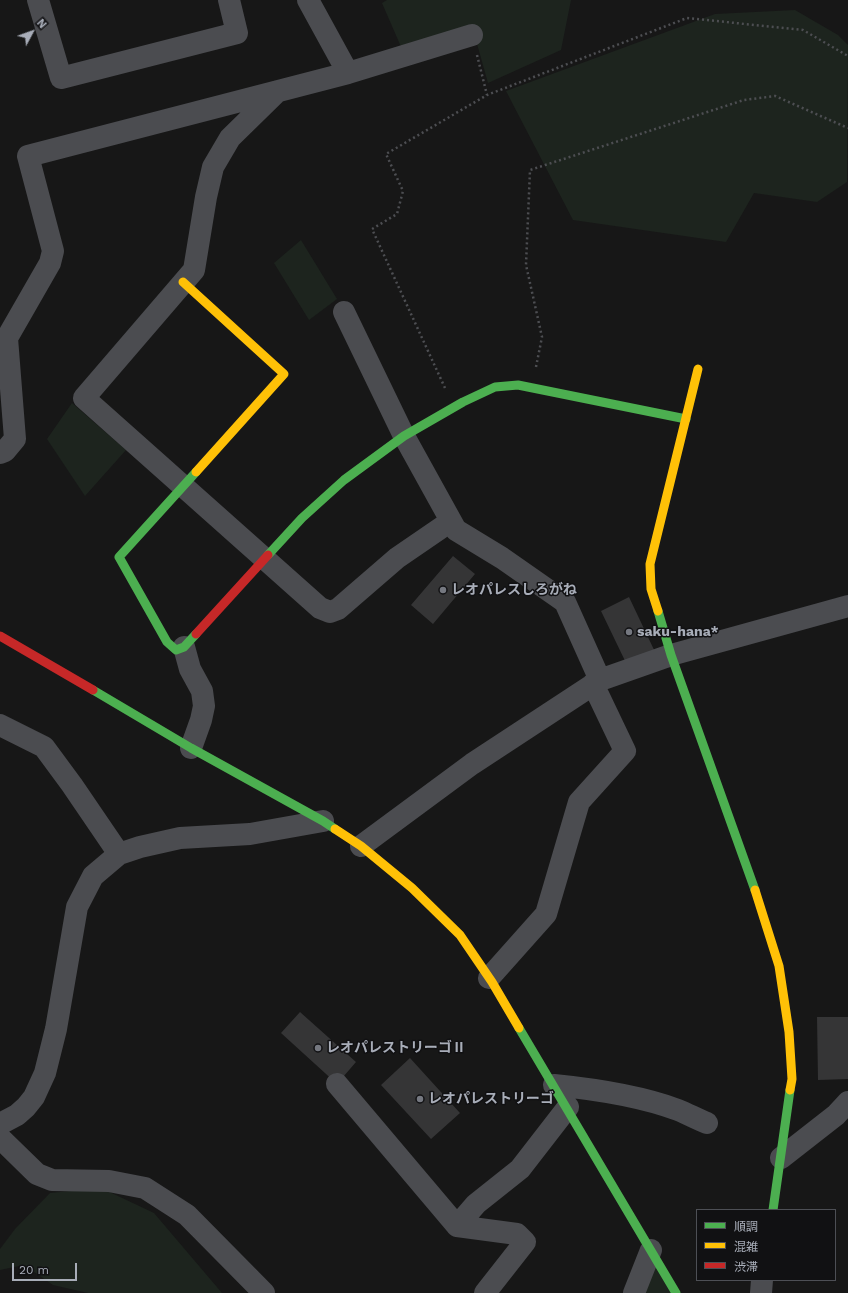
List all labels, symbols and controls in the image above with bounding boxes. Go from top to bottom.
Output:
north arrow [12,12,52,52]
text: N [34,16,49,31]
place label: レオパレスしろがね [451,582,577,598]
marker: レオパレスしろがね [438,585,448,595]
place label: saku-hana* [637,624,719,640]
marker: saku-hana* [624,627,634,637]
place label: レオパレストリーゴⅡ [326,1040,466,1056]
marker: レオパレストリーゴⅡ [313,1043,323,1053]
place label: レオパレストリーゴ [428,1091,554,1107]
marker: レオパレストリーゴ [415,1094,425,1104]
legend [696,1209,836,1281]
text: 順調 [734,1220,758,1234]
text: 混雑 [734,1240,758,1254]
scale bar [14,1255,79,1281]
text: 渋滞 [734,1260,758,1274]
text: 20 m [19,1263,49,1277]

